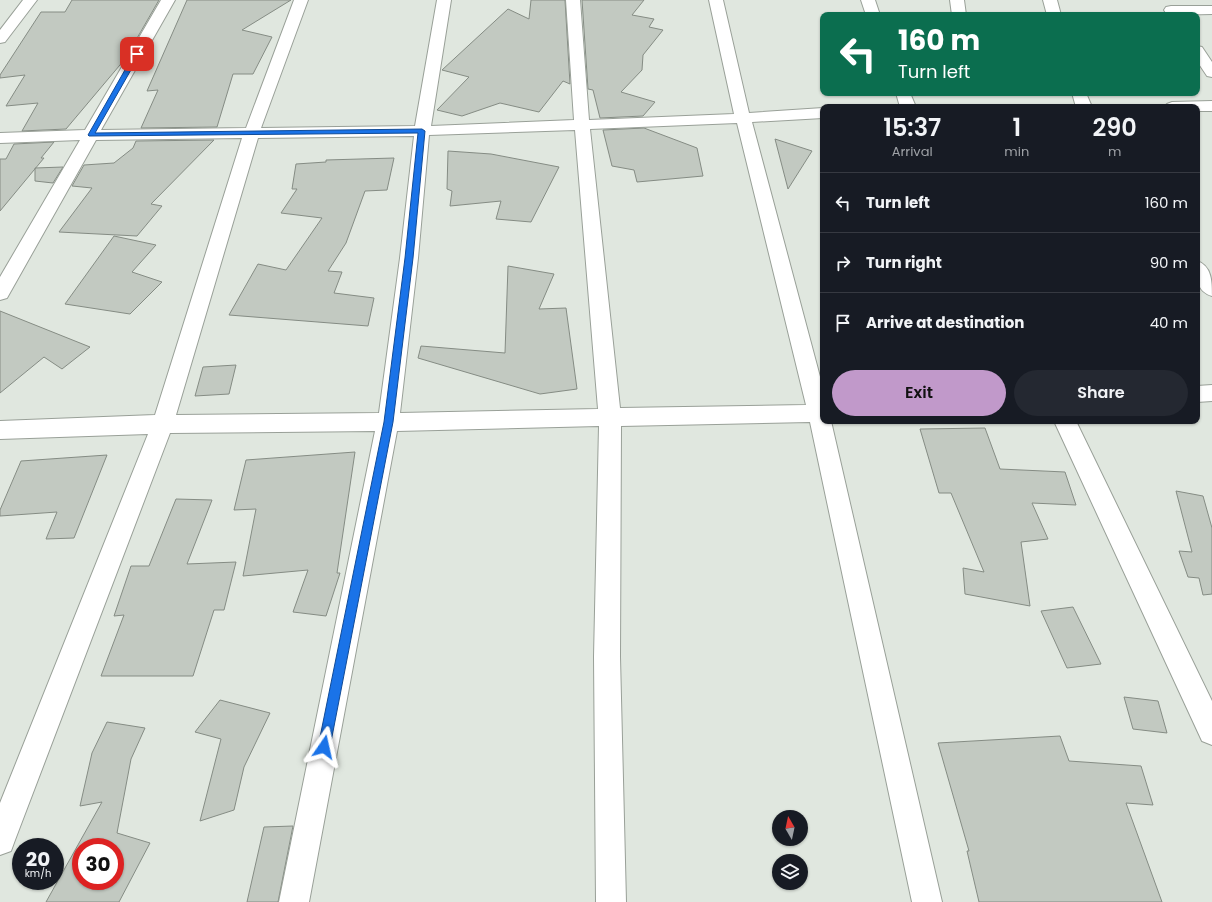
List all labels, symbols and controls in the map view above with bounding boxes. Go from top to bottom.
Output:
text: 160 m [898,21,980,60]
icon: left [832,28,884,80]
pin [120,37,154,71]
icon: arrive [126,43,148,65]
text: Turn left [898,59,970,84]
text: 15:37 [883,111,941,144]
text: 1 [1012,111,1021,144]
text: 290 [1092,111,1137,144]
text: Arrival [892,142,933,161]
text: min [1004,142,1029,161]
text: m [1108,142,1121,161]
icon: left [832,192,854,214]
text: Turn left [866,192,930,213]
text: 160 m [1145,192,1188,213]
icon: right [832,252,854,274]
text: Turn right [866,252,942,273]
text: 90 m [1150,252,1188,273]
icon: arrive [832,312,854,334]
text: Arrive at destination [866,312,1024,333]
text: 40 m [1150,312,1188,333]
button: Exit [832,370,1006,416]
button: Share [1014,370,1188,416]
position arrow [303,726,345,768]
north arrow [772,810,808,846]
map controls [772,810,808,890]
speed limit sign: 30 [72,838,124,890]
text: 20 [26,845,50,873]
button: layers [772,854,808,890]
text: km/h [25,866,51,881]

